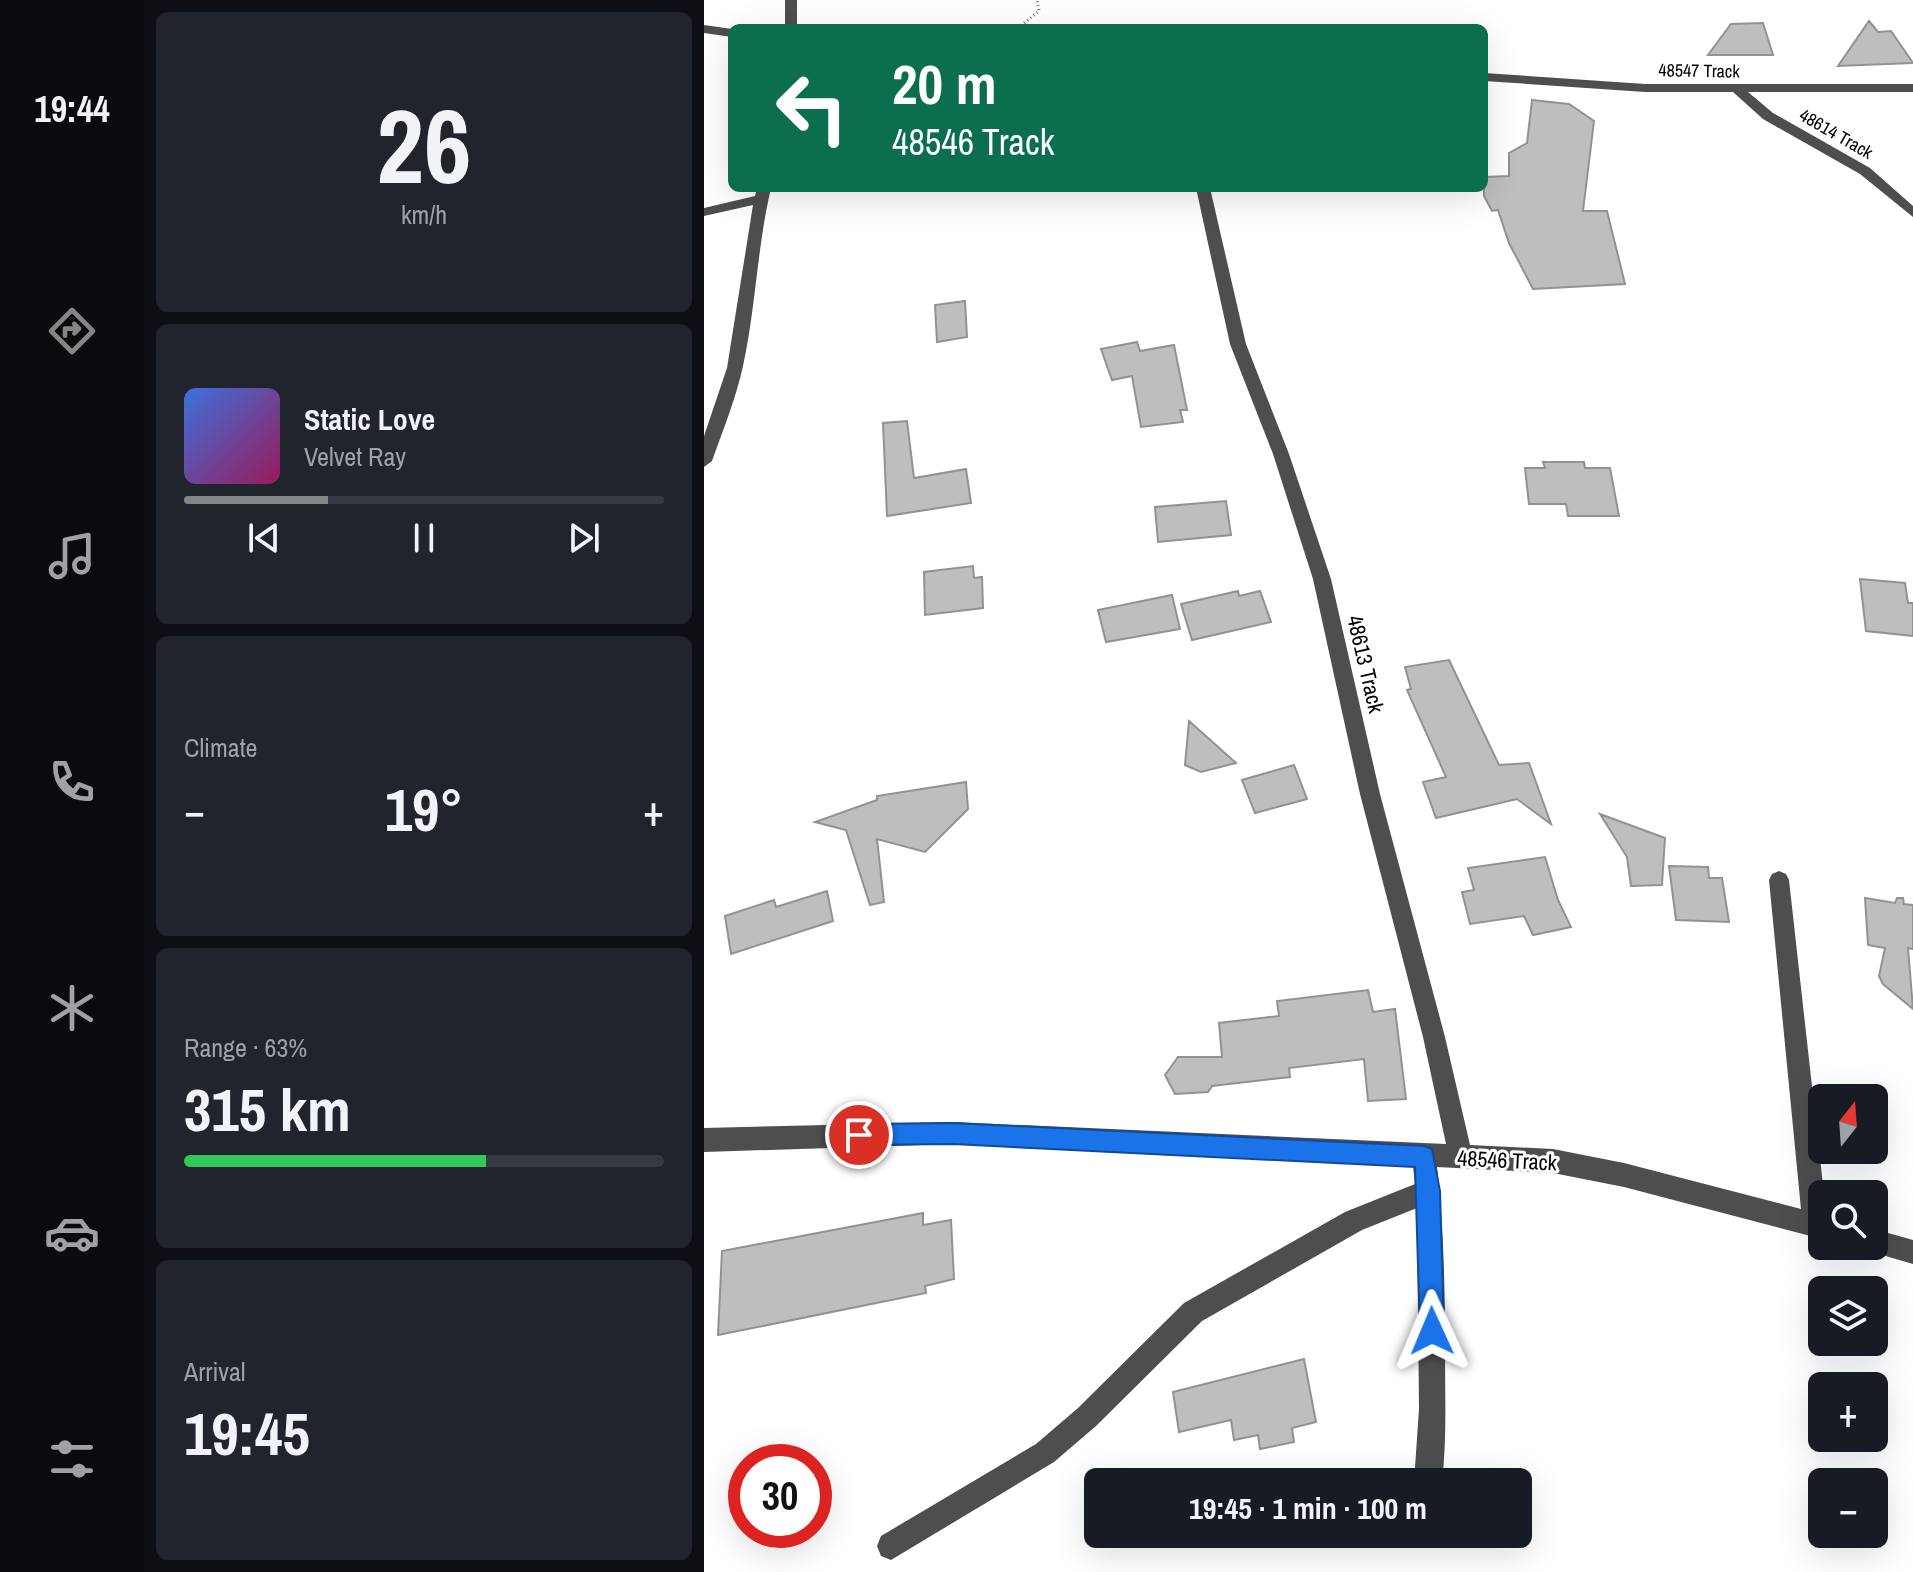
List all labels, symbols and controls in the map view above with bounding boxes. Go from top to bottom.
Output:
text: 20 m [892,46,997,121]
icon: left [760,56,864,160]
street label: 48547 Track [1658,57,1740,84]
text: 26 [377,75,471,215]
text: 19:44 [34,85,110,133]
street label: 48614 Track [1795,102,1878,165]
text: 48546 Track [892,118,1055,166]
text: km/h [401,197,447,232]
icon: directions [44,303,100,359]
text: Static Love [304,399,435,439]
text: Velvet Ray [304,439,406,474]
icon: previous [242,516,286,560]
icon: pause [402,516,446,560]
icon: next [562,516,606,560]
icon: music [44,528,100,584]
street label: 48613 Track [1340,612,1392,717]
text: Climate [184,730,257,765]
icon: phone [44,754,100,810]
text: 19° [385,769,463,850]
text: − [184,780,205,840]
text: + [643,780,664,840]
icon: climate [44,980,100,1036]
text: Range · 63% [184,1030,307,1065]
text: 315 km [184,1069,351,1150]
north arrow [1808,1084,1888,1164]
map controls [1808,1084,1888,1548]
pin [825,1101,893,1169]
icon: arrive [837,1113,881,1157]
street label: 48546 Track [1457,1142,1558,1178]
button: search [1808,1180,1888,1260]
icon: car [44,1205,100,1261]
button: layers [1808,1276,1888,1356]
position arrow [1390,1289,1474,1373]
text: Arrival [184,1354,246,1389]
button: + [1808,1372,1888,1452]
text: 19:45 [184,1393,310,1474]
icon: filters [44,1431,100,1487]
speed limit sign: 30 [728,1444,832,1548]
button: − [1808,1468,1888,1548]
text: 19:45 · 1 min · 100 m [1189,1488,1427,1528]

